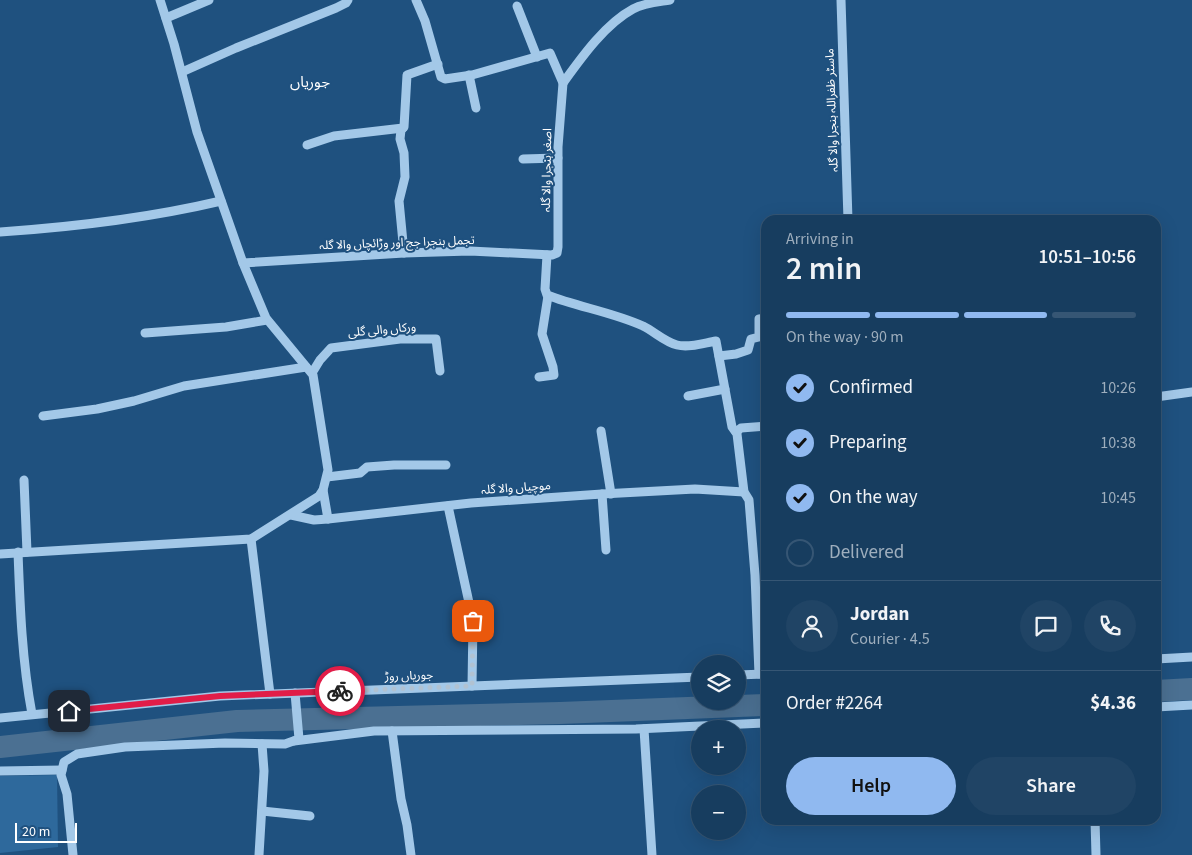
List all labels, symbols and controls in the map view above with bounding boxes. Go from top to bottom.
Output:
street label: ماسٹر ظفراللہ ہنجرا والا گلہ [821,48,843,172]
district label: جوریاں [290,72,330,93]
street label: اصغر ہنجرا والا گلہ [538,128,556,212]
text: Arriving in [786,228,854,250]
street label: تجمل ہنجرا جج اور وڑائچاں والا گلہ [319,232,475,254]
text: 10:51–10:56 [1038,244,1136,271]
text: 2 min [786,246,862,292]
street label: ورکاں والی گلی [347,319,417,341]
text: On the way · 90 m [786,326,903,348]
icon: check [786,374,814,402]
text: Confirmed [829,374,913,401]
text: 10:26 [1100,377,1136,399]
icon: check [786,429,814,457]
text: Preparing [829,429,907,456]
text: 10:38 [1100,432,1136,454]
street label: موچیاں والا گلہ [481,477,551,499]
icon: check [786,484,814,512]
text: On the way [829,484,918,511]
text: 10:45 [1100,487,1136,509]
text: Delivered [829,539,904,566]
pin [452,600,494,642]
button: person [786,600,838,652]
button: chat [1020,600,1072,652]
button: phone [1084,600,1136,652]
text: Jordan [850,601,909,628]
icon: bag [459,607,487,635]
text: Courier · 4.5 [850,628,930,650]
map controls [691,655,746,840]
button: layers [691,655,746,710]
courier [315,666,365,716]
street label: جوریاں روڑ [383,667,434,685]
icon: bike [326,677,354,705]
pin [48,690,90,732]
text: Order #2264 [786,690,883,717]
text: $4.36 [1090,690,1136,717]
icon: home [55,697,83,725]
button: + [691,720,746,775]
button: Help [786,757,956,815]
button: Share [966,757,1136,815]
button: − [691,785,746,840]
scale bar [15,820,78,843]
text: 20 m [22,822,50,842]

